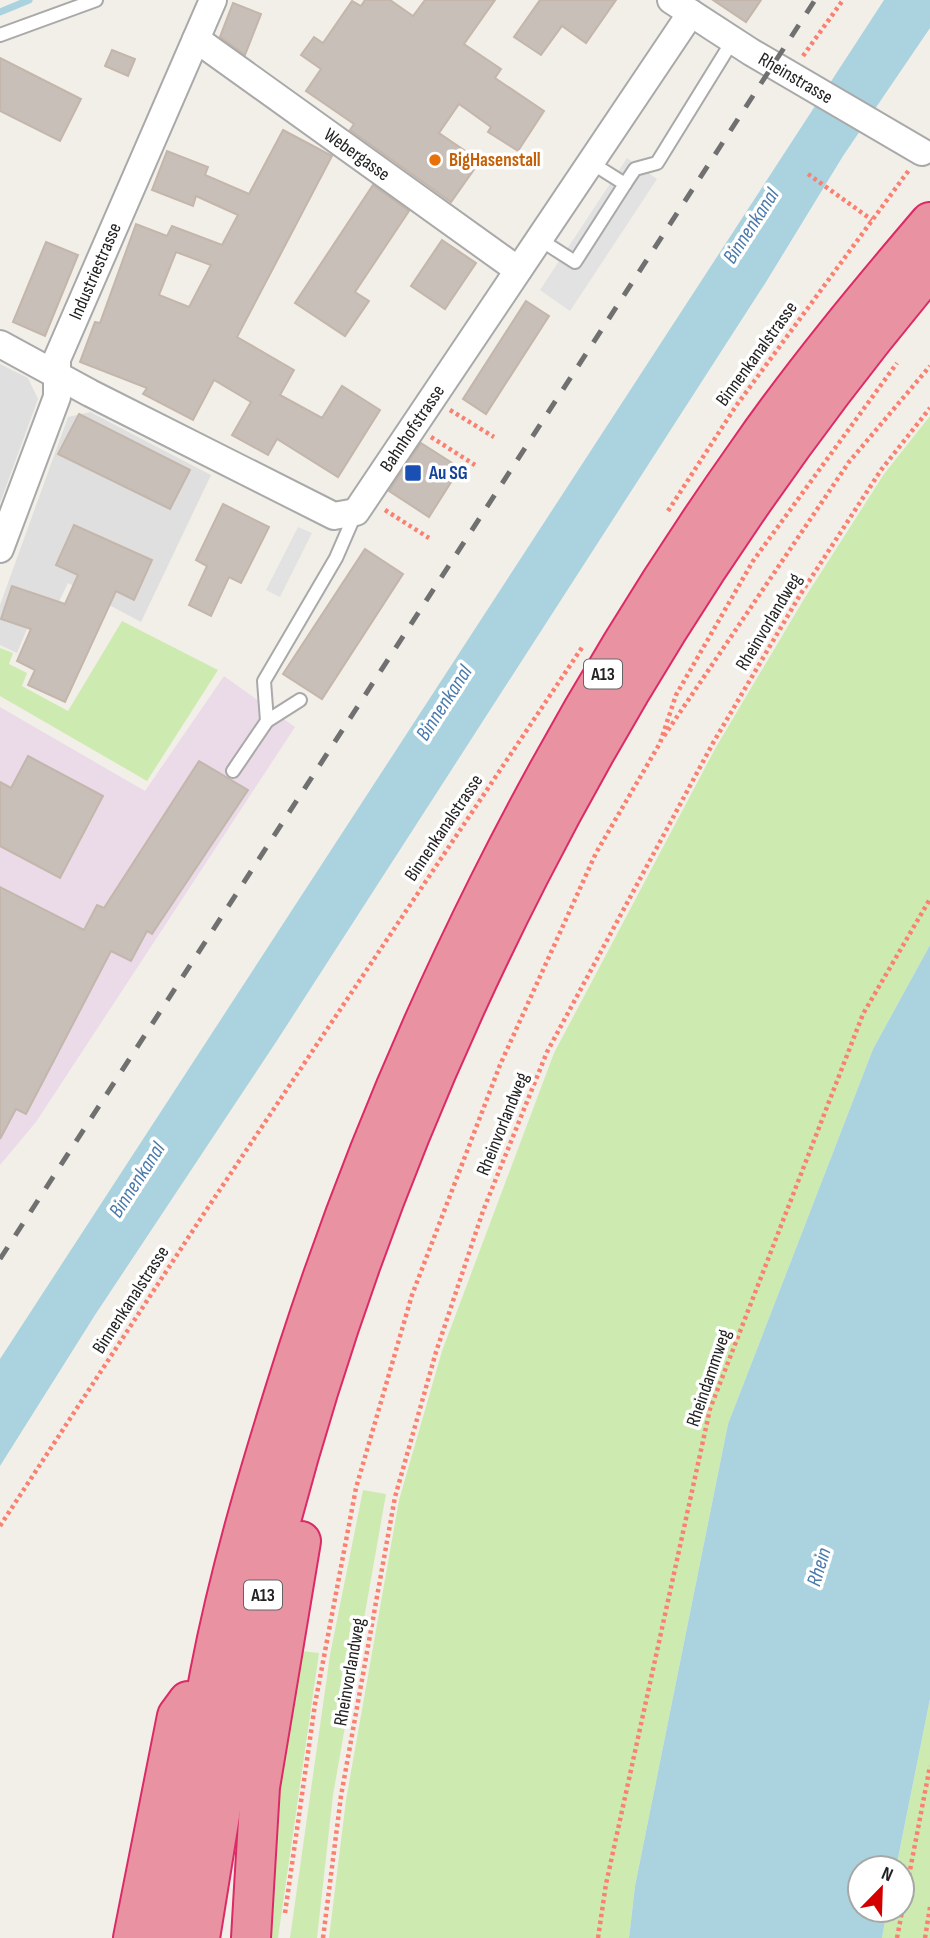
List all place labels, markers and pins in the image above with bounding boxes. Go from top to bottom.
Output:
place label: BigHasenstall [449,149,541,172]
marker: BigHasenstall [427,152,443,168]
place label: Au SG [428,462,468,485]
marker: Au SG [403,463,423,483]

